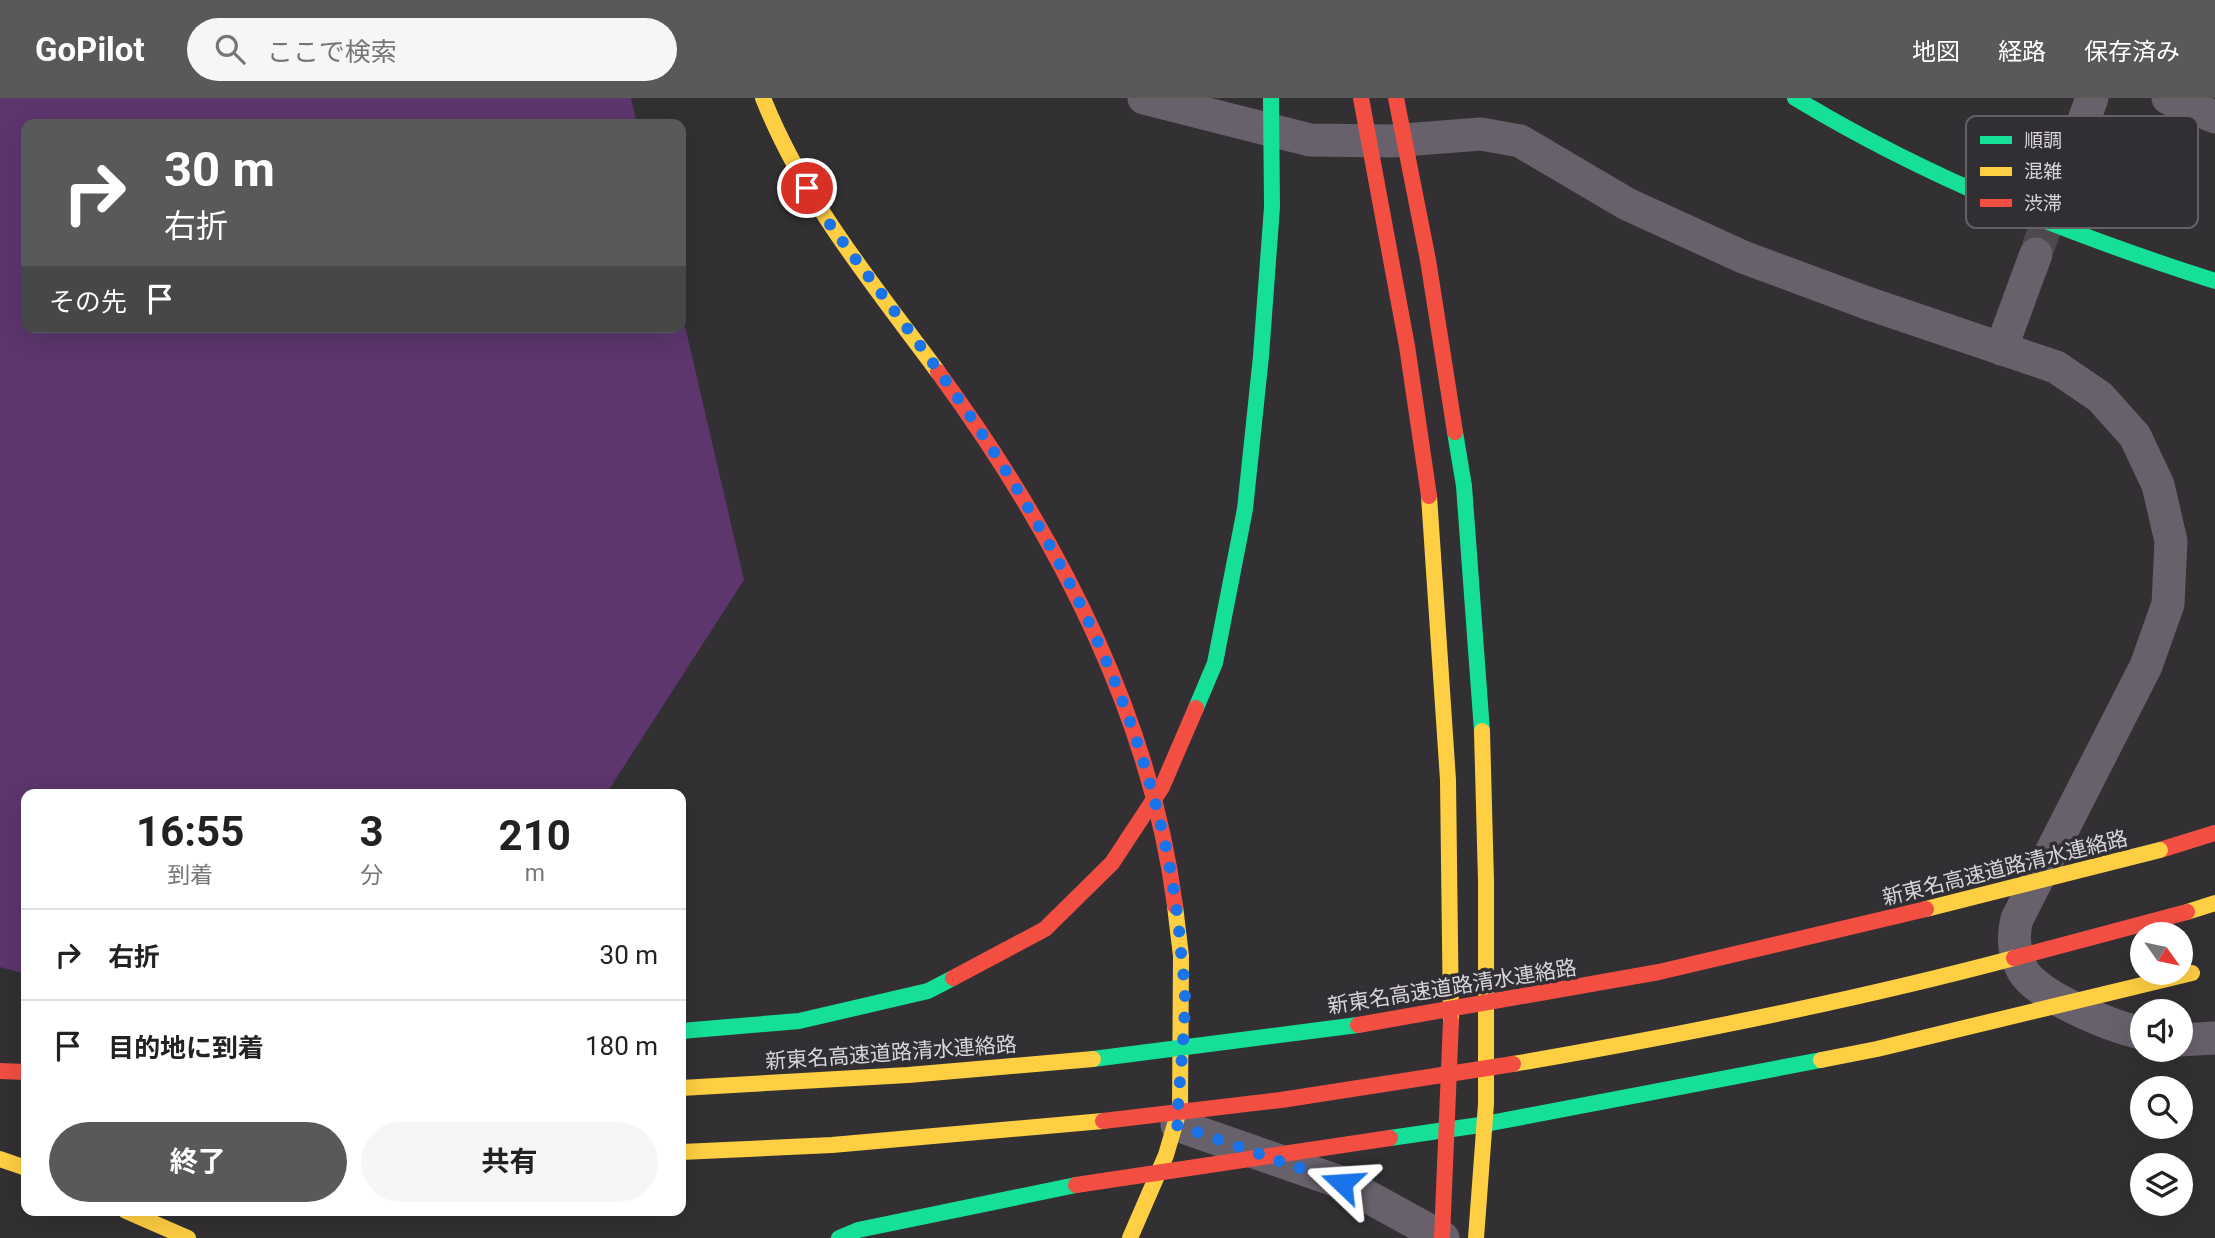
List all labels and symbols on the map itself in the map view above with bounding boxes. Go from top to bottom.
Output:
legend [1966,116,2198,228]
text: 順調 [2024,129,2062,152]
pin [777,158,837,218]
text: 混雑 [2024,160,2062,183]
text: 渋滞 [2024,192,2062,215]
street label: 新東名高速道路清水連絡路 [1880,826,2130,910]
north arrow [2130,922,2193,985]
street label: 新東名高速道路清水連絡路 [1326,955,1578,1019]
street label: 新東名高速道路清水連絡路 [764,1032,1018,1074]
position arrow [1305,1146,1379,1220]

